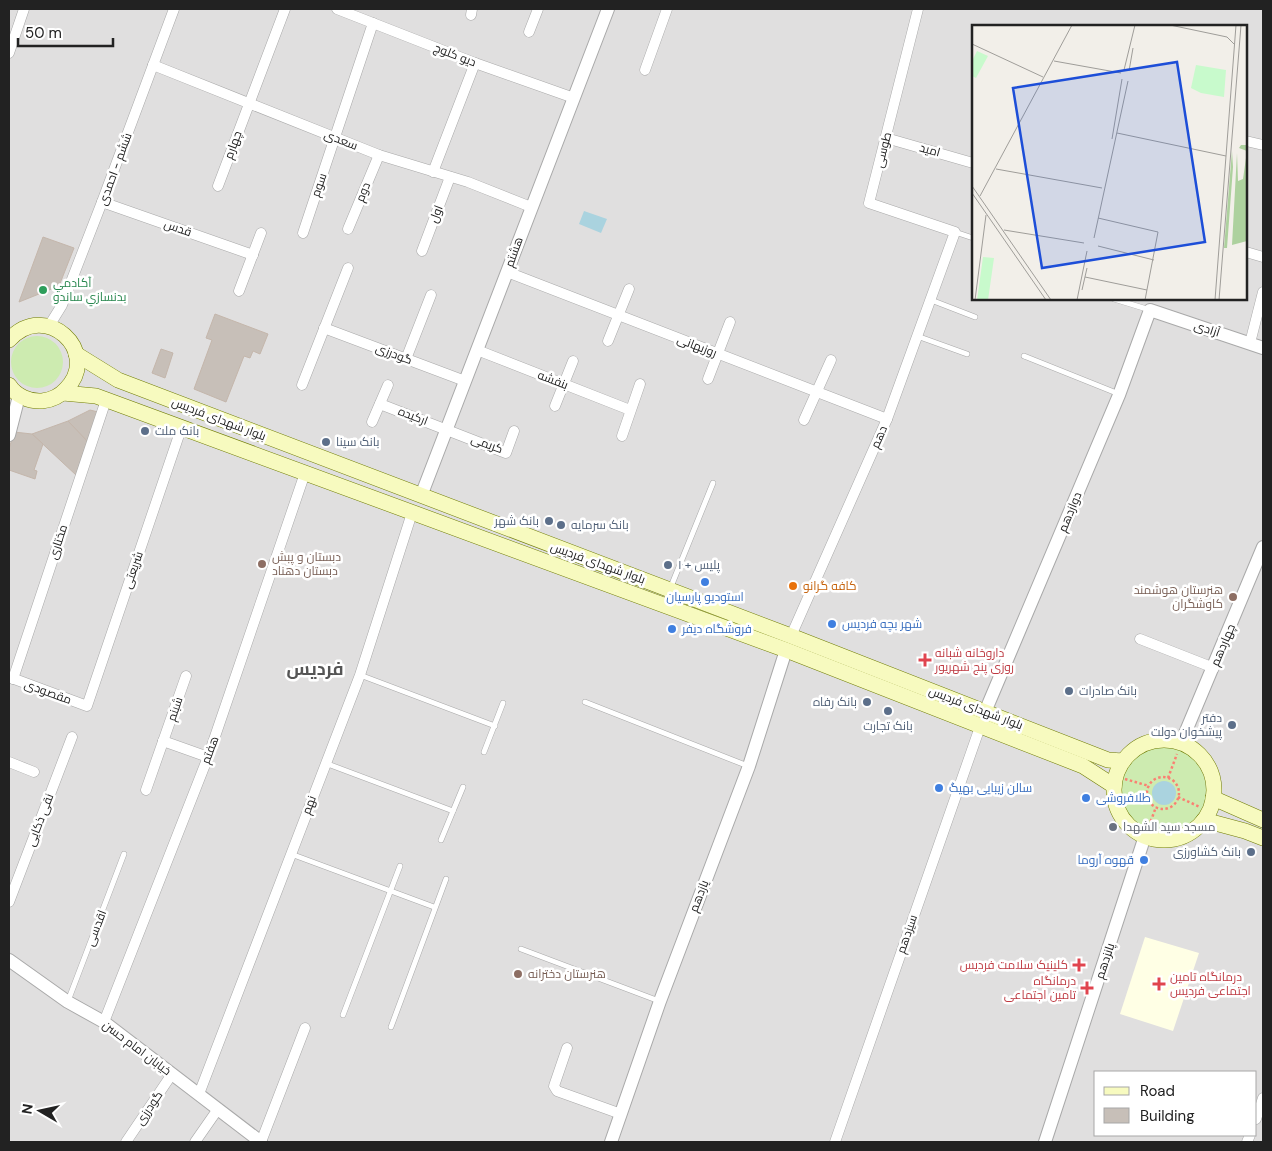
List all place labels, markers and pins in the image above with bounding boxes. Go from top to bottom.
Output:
place label: آكادمي بدنسازي ساندو [53,275,126,307]
marker: آكادمي بدنسازي ساندو [37,284,49,296]
place label: بانک ملت [155,423,199,439]
marker: بانک ملت [139,425,151,437]
place label: بانک سینا [336,434,379,450]
marker: بانک سینا [320,436,332,448]
place label: بانک شهر [494,513,539,529]
marker: بانک شهر [543,515,555,527]
place label: بانک سرمایه [571,517,629,533]
marker: بانک سرمایه [555,519,567,531]
place label: دبستان و پبش دبستان دهناد [272,549,341,579]
place label: پلیس +۱۰ [678,557,721,574]
marker: دبستان و پبش دبستان دهناد [256,558,268,570]
marker: پلیس +۱۰ [662,559,674,571]
marker: استودیو پارسیان [699,576,711,588]
place label: کافه گرانو [803,578,857,594]
marker: کافه گرانو [787,580,799,592]
place label: هنرستان هوشمند کاوشگران [1134,582,1223,612]
place label: استودیو پارسیان [666,589,744,606]
marker: هنرستان هوشمند کاوشگران [1227,591,1239,603]
place label: شهر بچه فردیس [842,616,922,633]
marker: شهر بچه فردیس [826,618,838,630]
place label: فروشگاه دیفر [681,621,752,637]
marker: فروشگاه دیفر [666,623,678,635]
place label: داروخانه شبانه روزی پنج شهریور [934,645,1014,676]
marker: داروخانه شبانه روزی پنج شهریور [919,654,931,666]
place label: بانک صادرات [1079,683,1137,699]
marker: بانک صادرات [1063,685,1075,697]
place label: بانک رفاه [813,694,857,710]
marker: بانک رفاه [861,696,873,708]
marker: بانک تجارت [882,705,894,717]
place label: دفتر پیشخوان دولت [1151,710,1223,741]
place label: بانک تجارت [863,718,913,734]
marker: دفتر پیشخوان دولت [1226,719,1238,731]
place label: سالن زیبایی بهیگ [949,780,1032,796]
marker: سالن زیبایی بهیگ [933,782,945,794]
place label: طلافروشی [1096,790,1151,806]
marker: طلافروشی [1080,792,1092,804]
place label: مسجد سید الشهدا [1123,819,1215,835]
marker: مسجد سید الشهدا [1107,821,1119,833]
place label: بانک کشاورزی [1173,844,1241,860]
marker: بانک کشاورزی [1245,846,1257,858]
place label: قهوه آروما [1077,852,1134,868]
marker: قهوه آروما [1138,854,1150,866]
place label: کلینیک سلامت فردیس [960,957,1068,973]
marker: کلینیک سلامت فردیس [1072,958,1086,972]
place label: هنرستان دخترانه [528,966,606,982]
marker: هنرستان دخترانه [512,968,524,980]
place label: درمانگاه تامین اجتماعی فردیس [1170,969,1251,999]
place label: درمانگاه تامین اجتماعى [1004,973,1077,1003]
marker: درمانگاه تامین اجتماعی فردیس [1152,977,1166,991]
marker: درمانگاه تامین اجتماعى [1080,981,1094,995]

